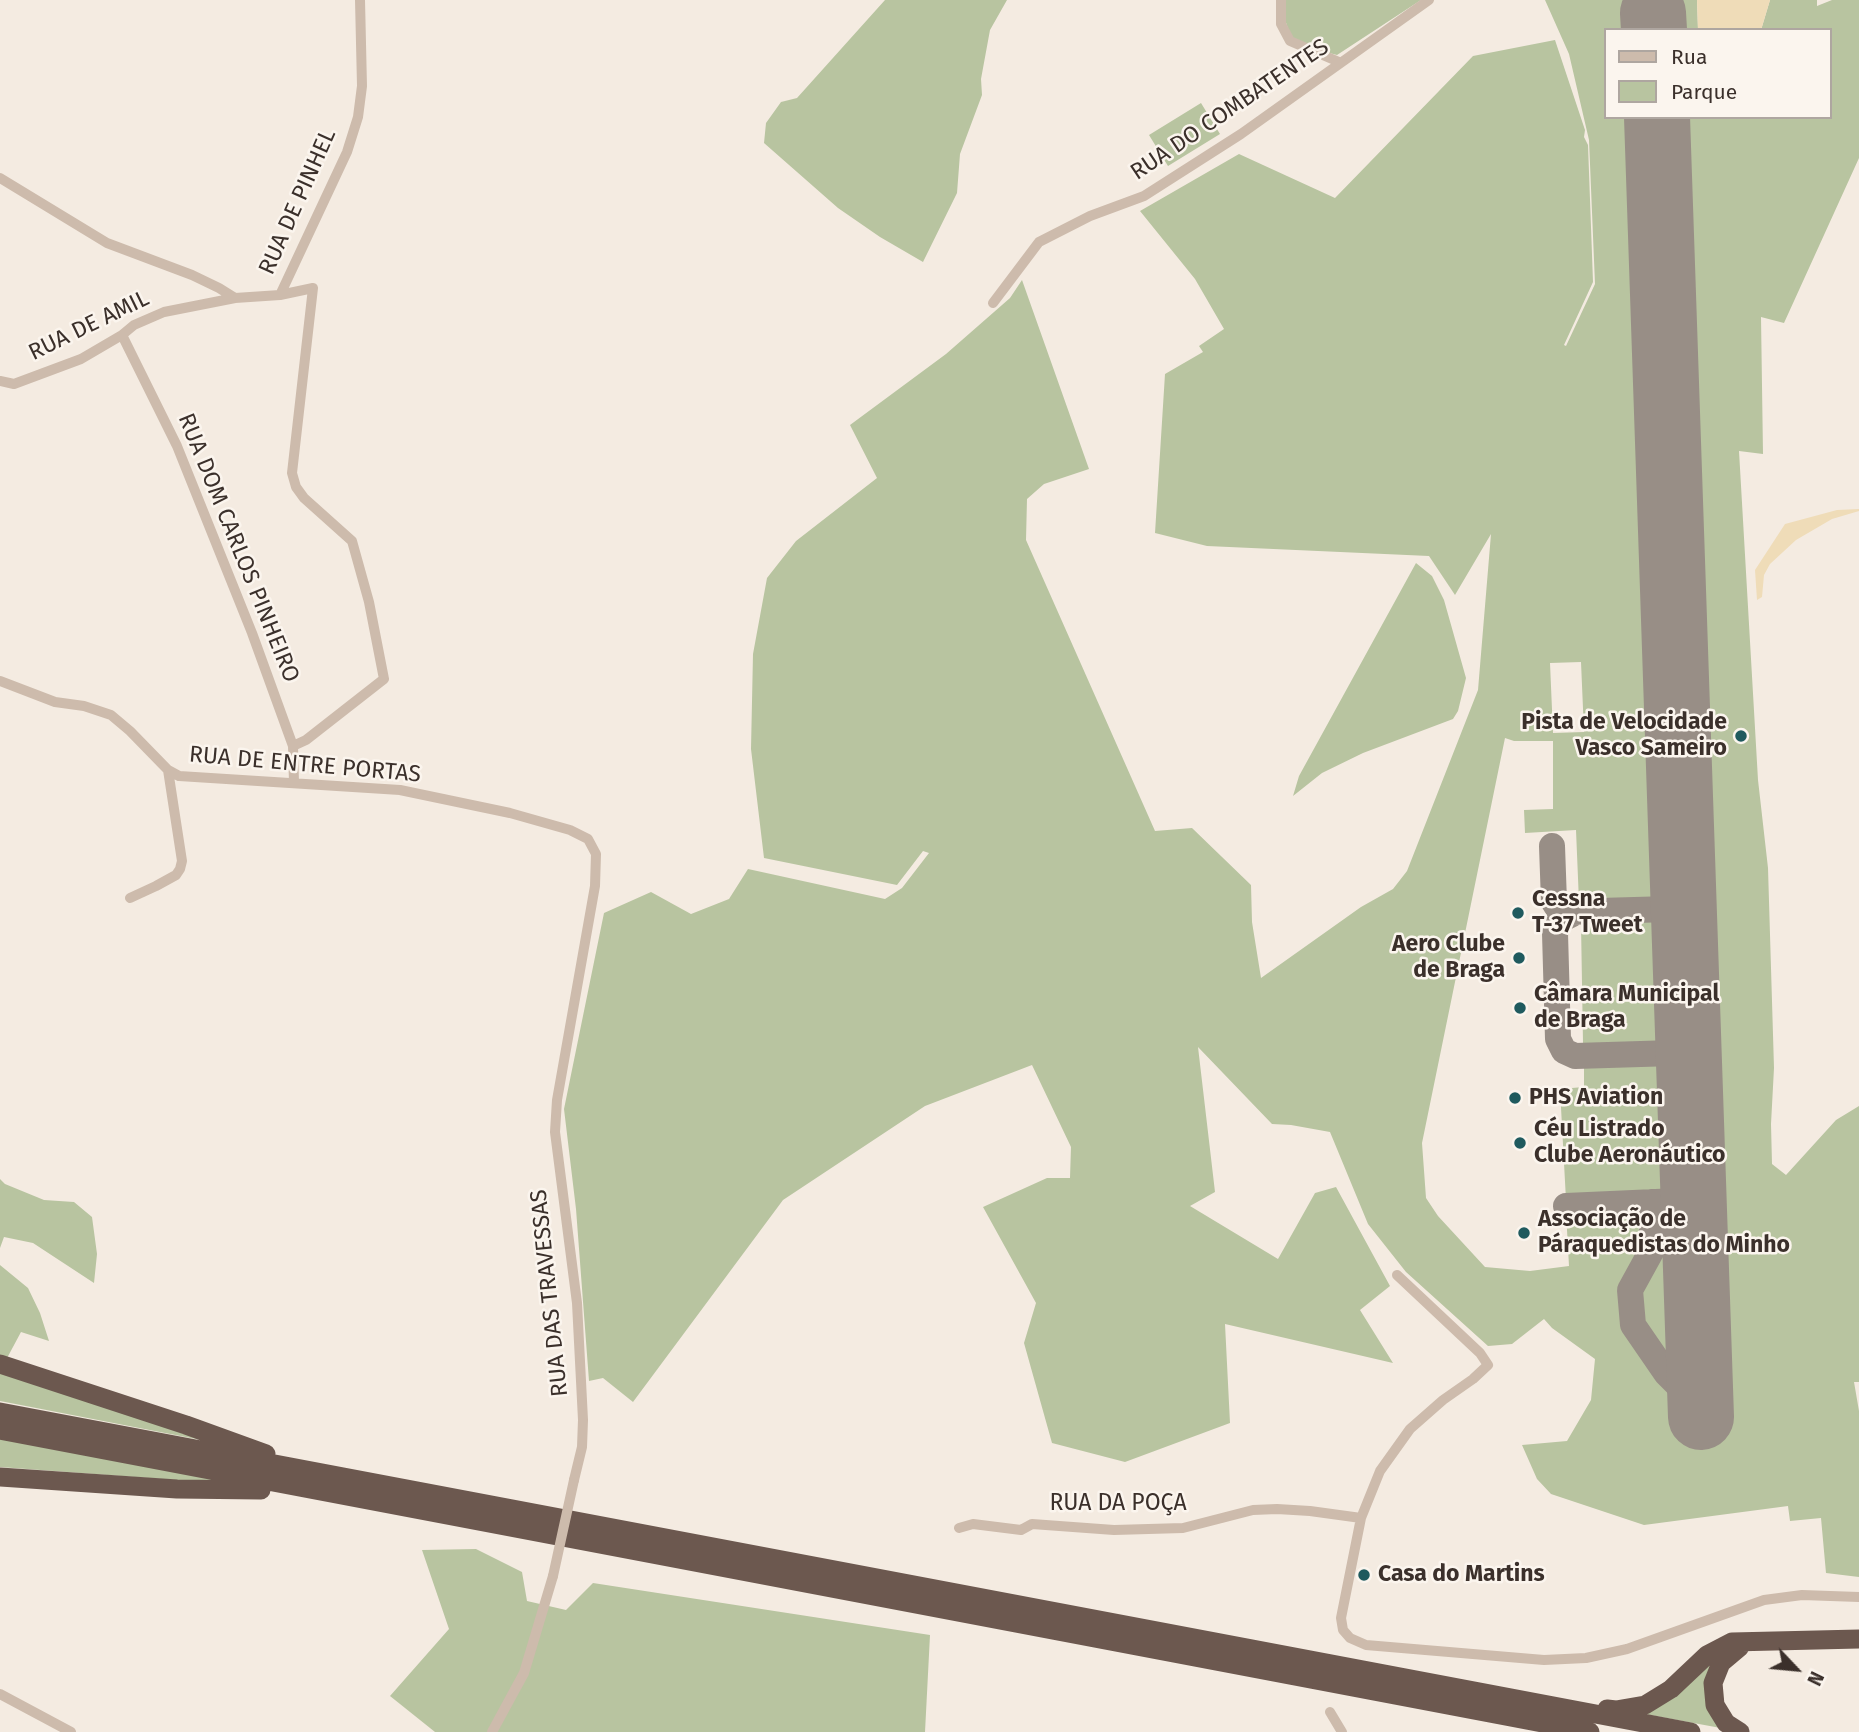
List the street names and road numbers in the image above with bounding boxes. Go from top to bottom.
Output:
street label: RUA DO COMBATENTES [1126,33,1334,187]
street label: RUA DE PINHEL [254,125,342,279]
street label: RUA DE AMIL [24,285,154,367]
street label: RUA DOM CARLOS PINHEIRO [171,409,305,687]
street label: RUA DE ENTRE PORTAS [188,741,422,789]
street label: RUA DAS TRAVESSAS [525,1188,575,1398]
street label: RUA DA POÇA [1049,1490,1187,1518]

